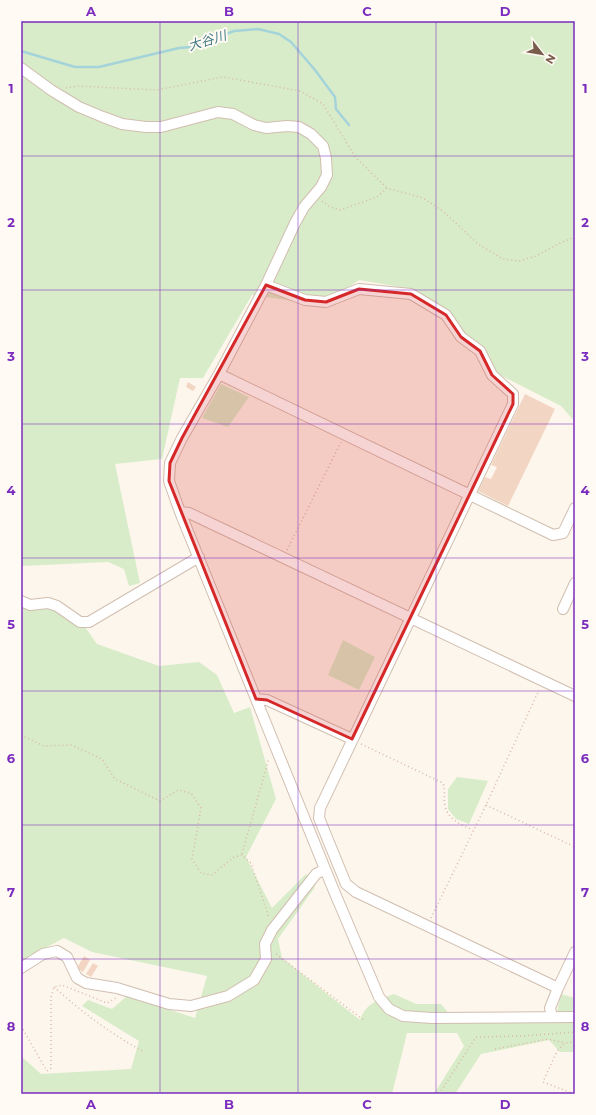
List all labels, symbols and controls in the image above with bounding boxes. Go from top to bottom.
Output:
text: A [85,3,97,19]
text: B [224,3,234,19]
text: C [362,3,372,19]
text: D [500,3,511,19]
water label: 大谷川 [186,26,230,53]
north arrow [522,34,562,74]
text: N [542,52,559,67]
text: 1 [8,80,14,96]
text: 1 [582,80,588,96]
text: 2 [7,214,15,230]
text: 2 [581,214,589,230]
text: 3 [6,348,15,364]
text: 3 [580,348,589,364]
text: 4 [7,482,16,498]
text: 4 [581,482,590,498]
text: 5 [7,616,15,632]
text: 5 [581,616,589,632]
text: 6 [7,750,16,766]
text: 6 [581,750,590,766]
text: 7 [7,884,15,900]
text: 7 [581,884,589,900]
text: 8 [7,1018,16,1034]
text: 8 [581,1018,590,1034]
text: A [85,1096,97,1112]
text: B [224,1096,234,1112]
text: C [362,1096,372,1112]
text: D [500,1096,511,1112]

